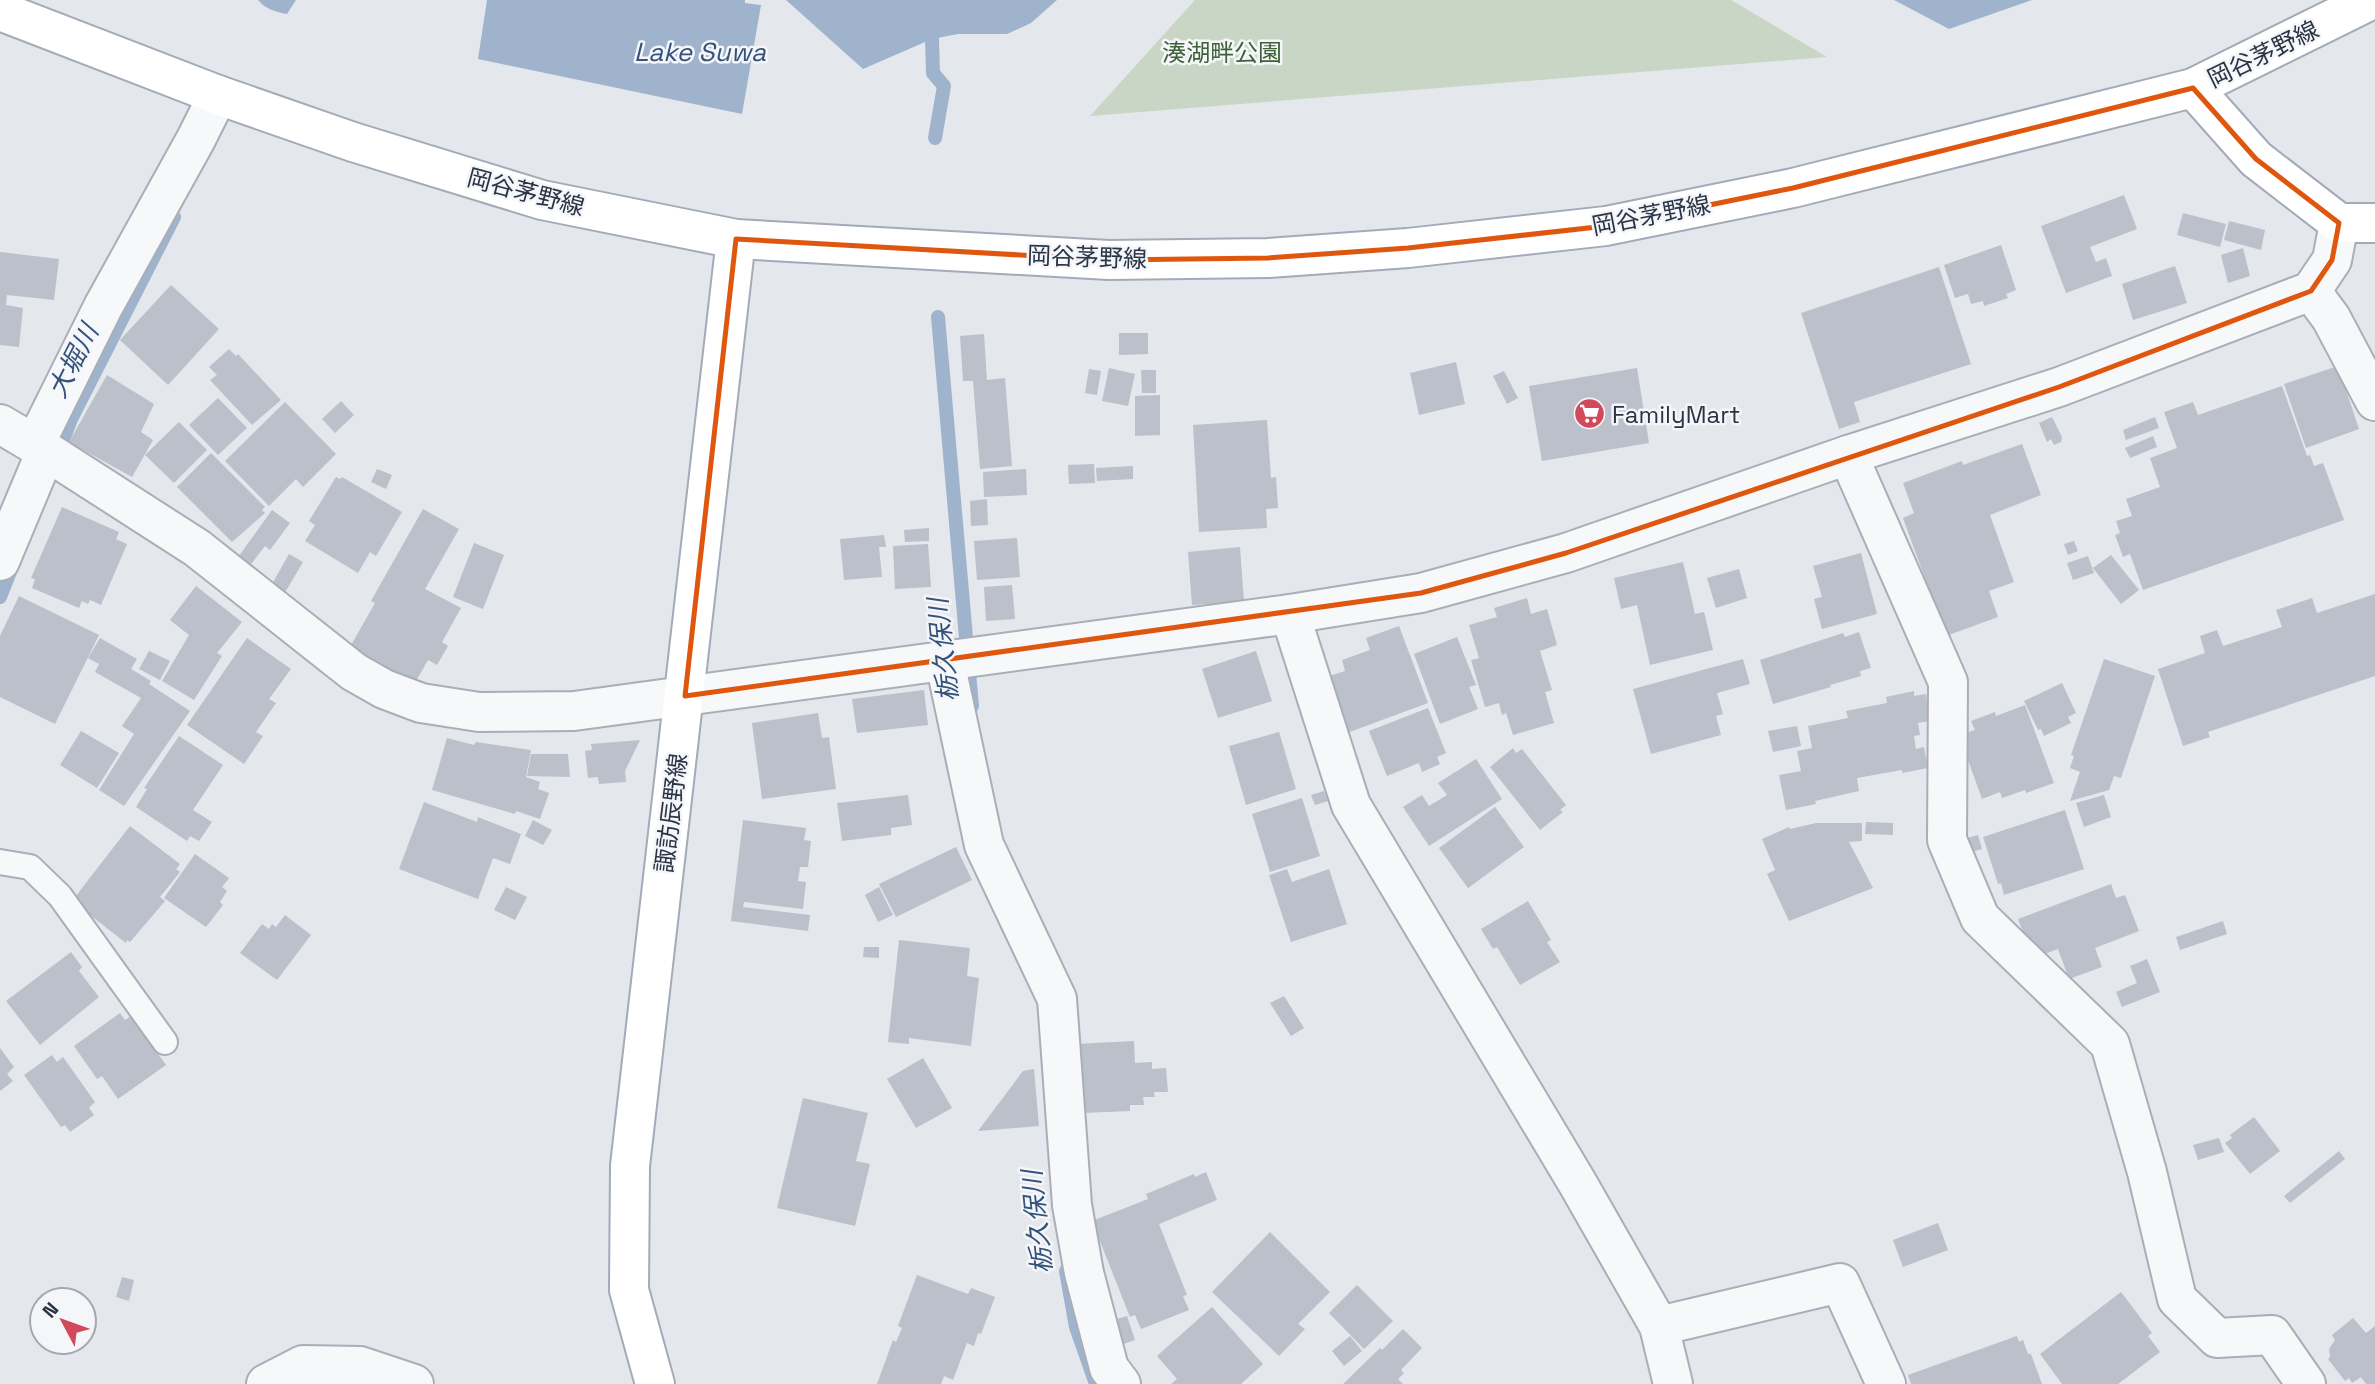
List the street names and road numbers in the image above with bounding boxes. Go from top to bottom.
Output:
street label: 岡谷茅野線 [2202,14,2324,94]
street label: 岡谷茅野線 [464,161,588,223]
street label: 岡谷茅野線 [1589,188,1713,242]
street label: 岡谷茅野線 [1026,239,1148,275]
street label: 諏訪辰野線 [648,752,694,874]

